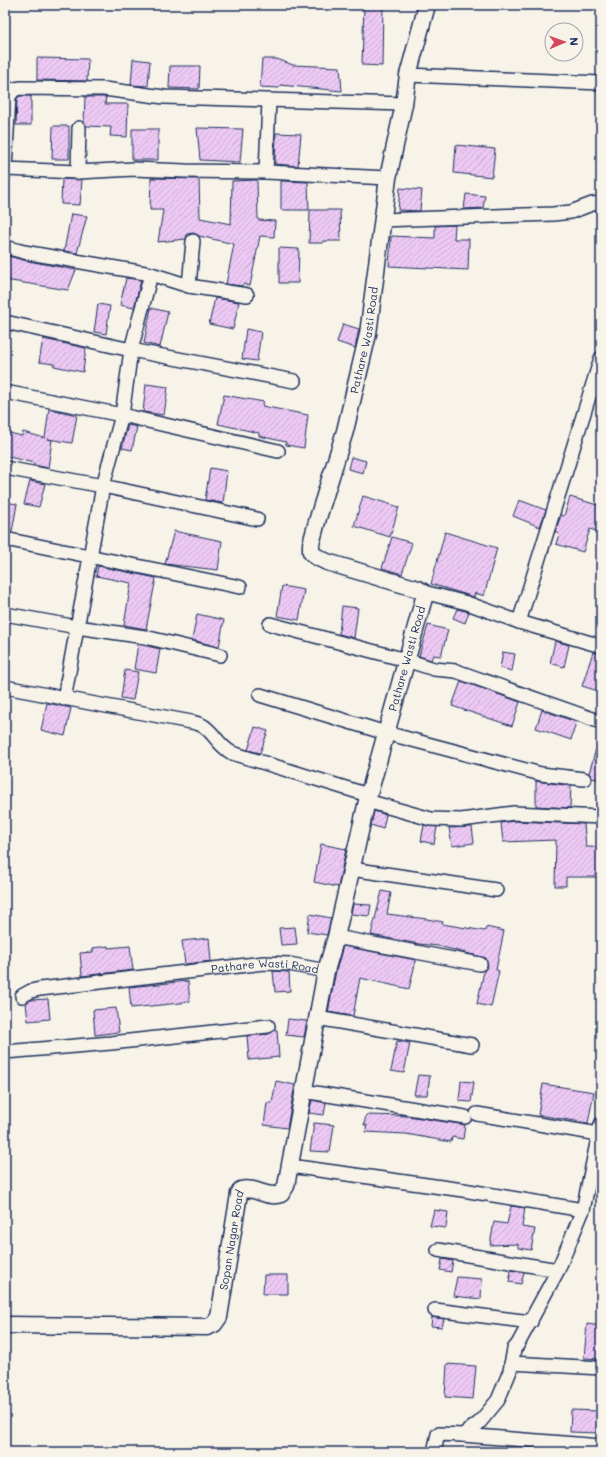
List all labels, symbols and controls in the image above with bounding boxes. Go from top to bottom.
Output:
north arrow [544,22,584,62]
text: N [567,37,582,46]
street label: Pathare Wasti Road [346,286,381,395]
street label: Pathare Wasti Road [385,604,428,713]
street label: Pathare Wasti Road [210,955,320,976]
street label: Sopan Nagar Road [215,1187,247,1291]

